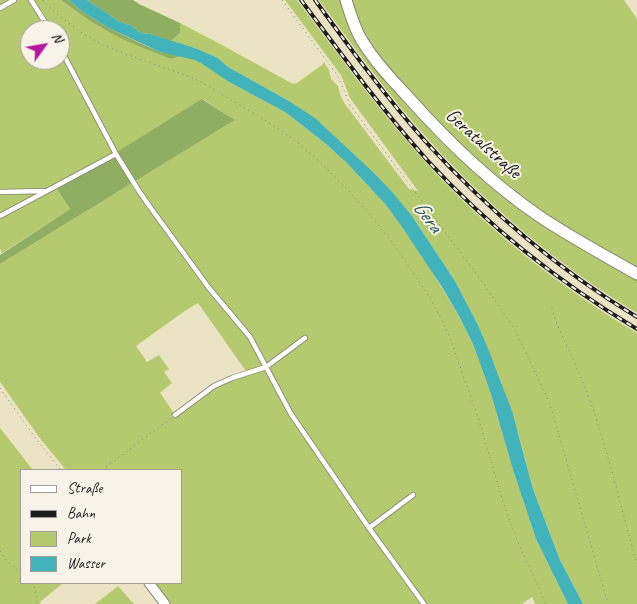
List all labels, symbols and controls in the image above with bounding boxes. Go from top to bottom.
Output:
north arrow [20,20,70,70]
text: N [48,29,67,45]
street label: Geratalstraße [440,104,526,184]
water label: Gera [407,196,447,238]
legend [20,469,182,584]
text: Straße [67,479,102,498]
text: Bahn [67,504,95,523]
text: Park [67,529,91,548]
text: Wasser [67,554,105,573]

